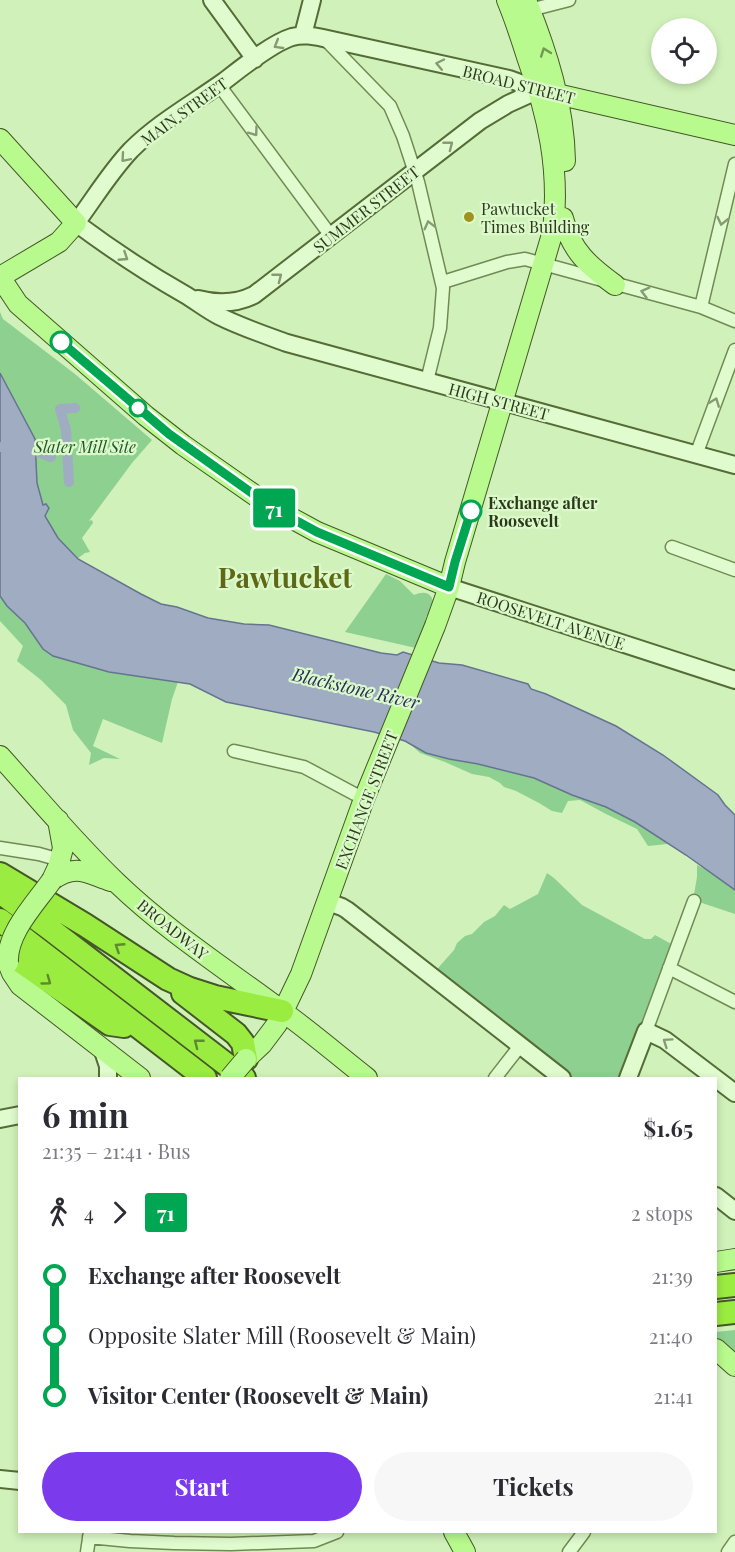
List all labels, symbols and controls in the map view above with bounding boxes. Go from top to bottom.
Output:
map controls [651,18,717,84]
button: locate [651,18,717,84]
one-way arrow [274,37,284,49]
one-way arrow [539,47,552,58]
one-way arrow [435,58,445,71]
street label: BROAD STREET [460,60,578,108]
street label: MAIN STREET [136,72,232,150]
one-way arrow [246,125,257,136]
one-way arrow [442,142,453,153]
one-way arrow [121,151,132,162]
street label: SUMMER STREET [308,161,424,257]
place label: Pawtucket Times Building [481,198,590,237]
marker: Pawtucket Times Building [462,210,476,224]
one-way arrow [716,215,729,225]
one-way arrow [423,220,436,230]
one-way arrow [118,250,129,261]
one-way arrow [271,274,282,285]
one-way arrow [640,287,650,300]
unlabelled marker [50,331,72,353]
street label: HIGH STREET [446,378,552,425]
one-way arrow [708,397,720,408]
unlabelled marker [129,399,147,417]
park label: Slater Mill Site [33,436,136,457]
line badge: 71 [247,488,301,528]
place label: Exchange after Roosevelt [488,492,598,531]
text: 71 [265,494,283,522]
marker: Exchange after Roosevelt [460,500,482,522]
district label: Pawtucket [218,558,352,595]
street label: ROOSEVELT AVENUE [474,586,628,654]
water label: Blackstone River [289,662,423,715]
street label: EXCHANGE STREET [330,728,402,872]
street label: BROADWAY [133,894,213,964]
one-way arrow [115,943,125,955]
one-way arrow [41,974,52,985]
one-way arrow [662,1038,673,1049]
one-way arrow [193,1039,204,1050]
text: 6 min [42,1092,129,1136]
text: $1.65 [644,1113,693,1143]
text: 21:35 – 21:41 · Bus [42,1137,191,1164]
icon: walk [42,1196,75,1229]
icon: forward [103,1196,136,1229]
text: 71 [157,1198,175,1226]
text: 4 [84,1199,94,1226]
text: 2 stops [631,1199,693,1226]
text: Exchange after Roosevelt [88,1260,341,1290]
text: 21:39 [652,1262,693,1289]
text: Opposite Slater Mill (Roosevelt & Main) [88,1320,476,1350]
text: 21:40 [649,1322,693,1349]
text: Visitor Center (Roosevelt & Main) [88,1380,428,1410]
text: 21:41 [653,1382,693,1409]
button: Start [42,1452,362,1521]
button: Tickets [374,1452,693,1521]

